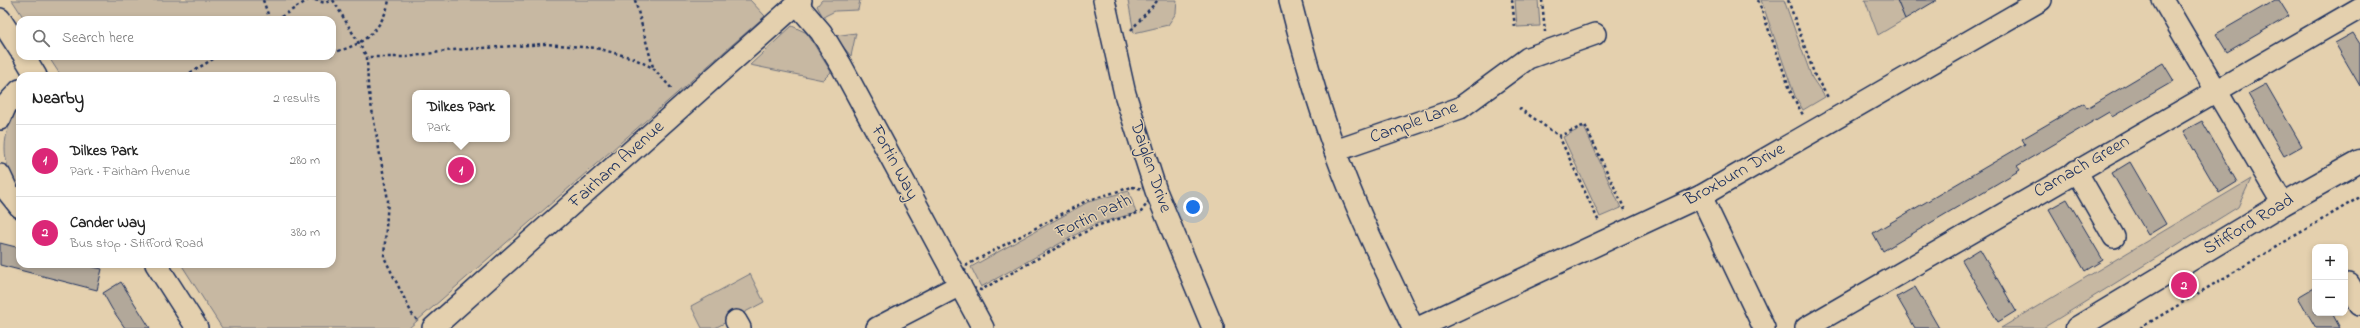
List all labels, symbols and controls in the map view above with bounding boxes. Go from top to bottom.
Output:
search box [16,16,336,60]
icon: search [30,27,52,49]
text: Search here [62,27,134,49]
text: Nearby [32,86,84,111]
text: 2 results [273,89,320,108]
popup [412,90,510,142]
street label: Cample Lane [1366,95,1462,151]
text: Dilkes Park [427,96,495,118]
street label: Fairham Avenue [563,114,671,216]
street label: Daiglen Drive [1121,117,1178,218]
text: Park [427,118,450,137]
street label: Fortin Way [863,120,925,205]
street label: Carnach Green [2029,129,2135,205]
street label: Broxburn Drive [1679,136,1791,214]
text: Dilkes Park [70,140,138,162]
text: 1 [43,151,47,170]
text: 280 m [290,151,320,170]
pin: 1 [448,155,474,185]
text: Park · Fairham Avenue [70,162,190,181]
street label: Fortin Path [1051,188,1136,246]
street label: Stifford Road [2199,188,2299,262]
your location [1183,197,1203,217]
text: Cander Way [70,212,145,234]
text: 2 [42,223,48,242]
text: 380 m [291,223,320,242]
text: Bus stop · Stifford Road [70,234,203,253]
map controls [2312,244,2348,316]
button: + [2312,244,2348,280]
pin: 2 [2171,270,2197,300]
button: − [2312,280,2348,316]

